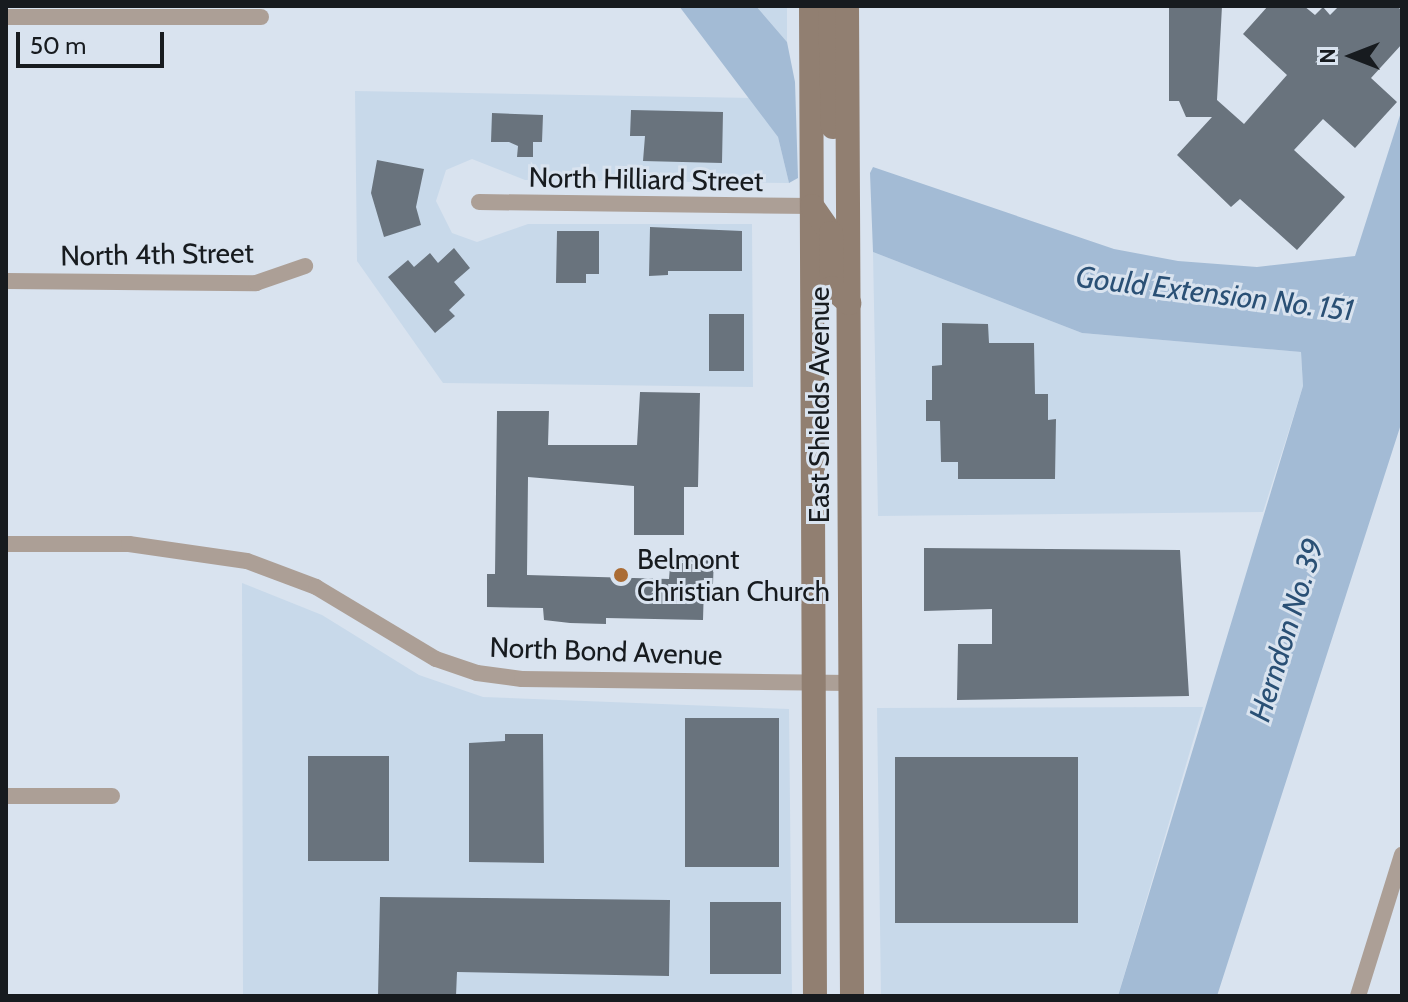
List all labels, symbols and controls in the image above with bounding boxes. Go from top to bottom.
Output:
scale bar [20,16,168,66]
north arrow [1312,16,1392,96]
text: 50 m [30,31,86,60]
text: N [1314,48,1341,64]
street label: North Hilliard Street [528,160,764,198]
street label: North 4th Street [60,236,254,272]
water label: Gould Extension No. 151 [1074,259,1356,329]
street label: East Shields Avenue [802,287,836,523]
water label: Herndon No. 39 [1242,534,1332,726]
place label: Belmont Christian Church [637,542,830,608]
marker: Belmont Christian Church [612,566,630,584]
street label: North Bond Avenue [489,630,723,672]

